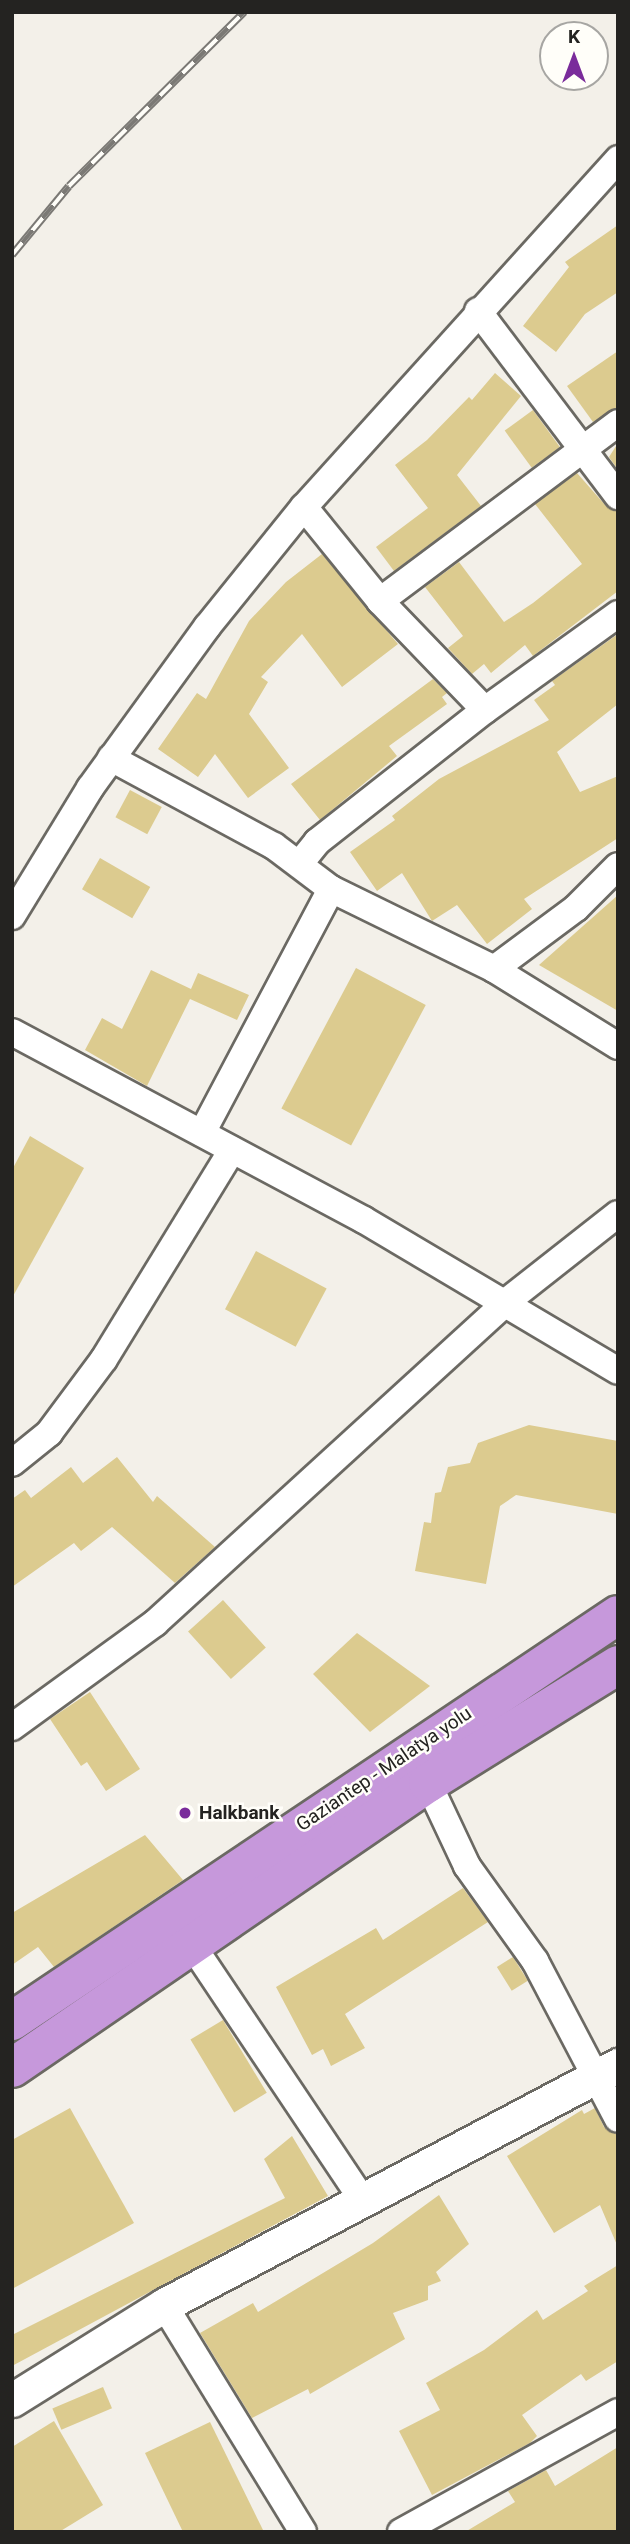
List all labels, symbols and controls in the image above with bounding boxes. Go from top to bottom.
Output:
north arrow [539,21,609,91]
text: K [568,25,580,48]
street label: Gaziantep - Malatya yolu [292,1702,476,1836]
place label: Halkbank [199,1802,279,1824]
marker: Halkbank [177,1805,193,1821]

